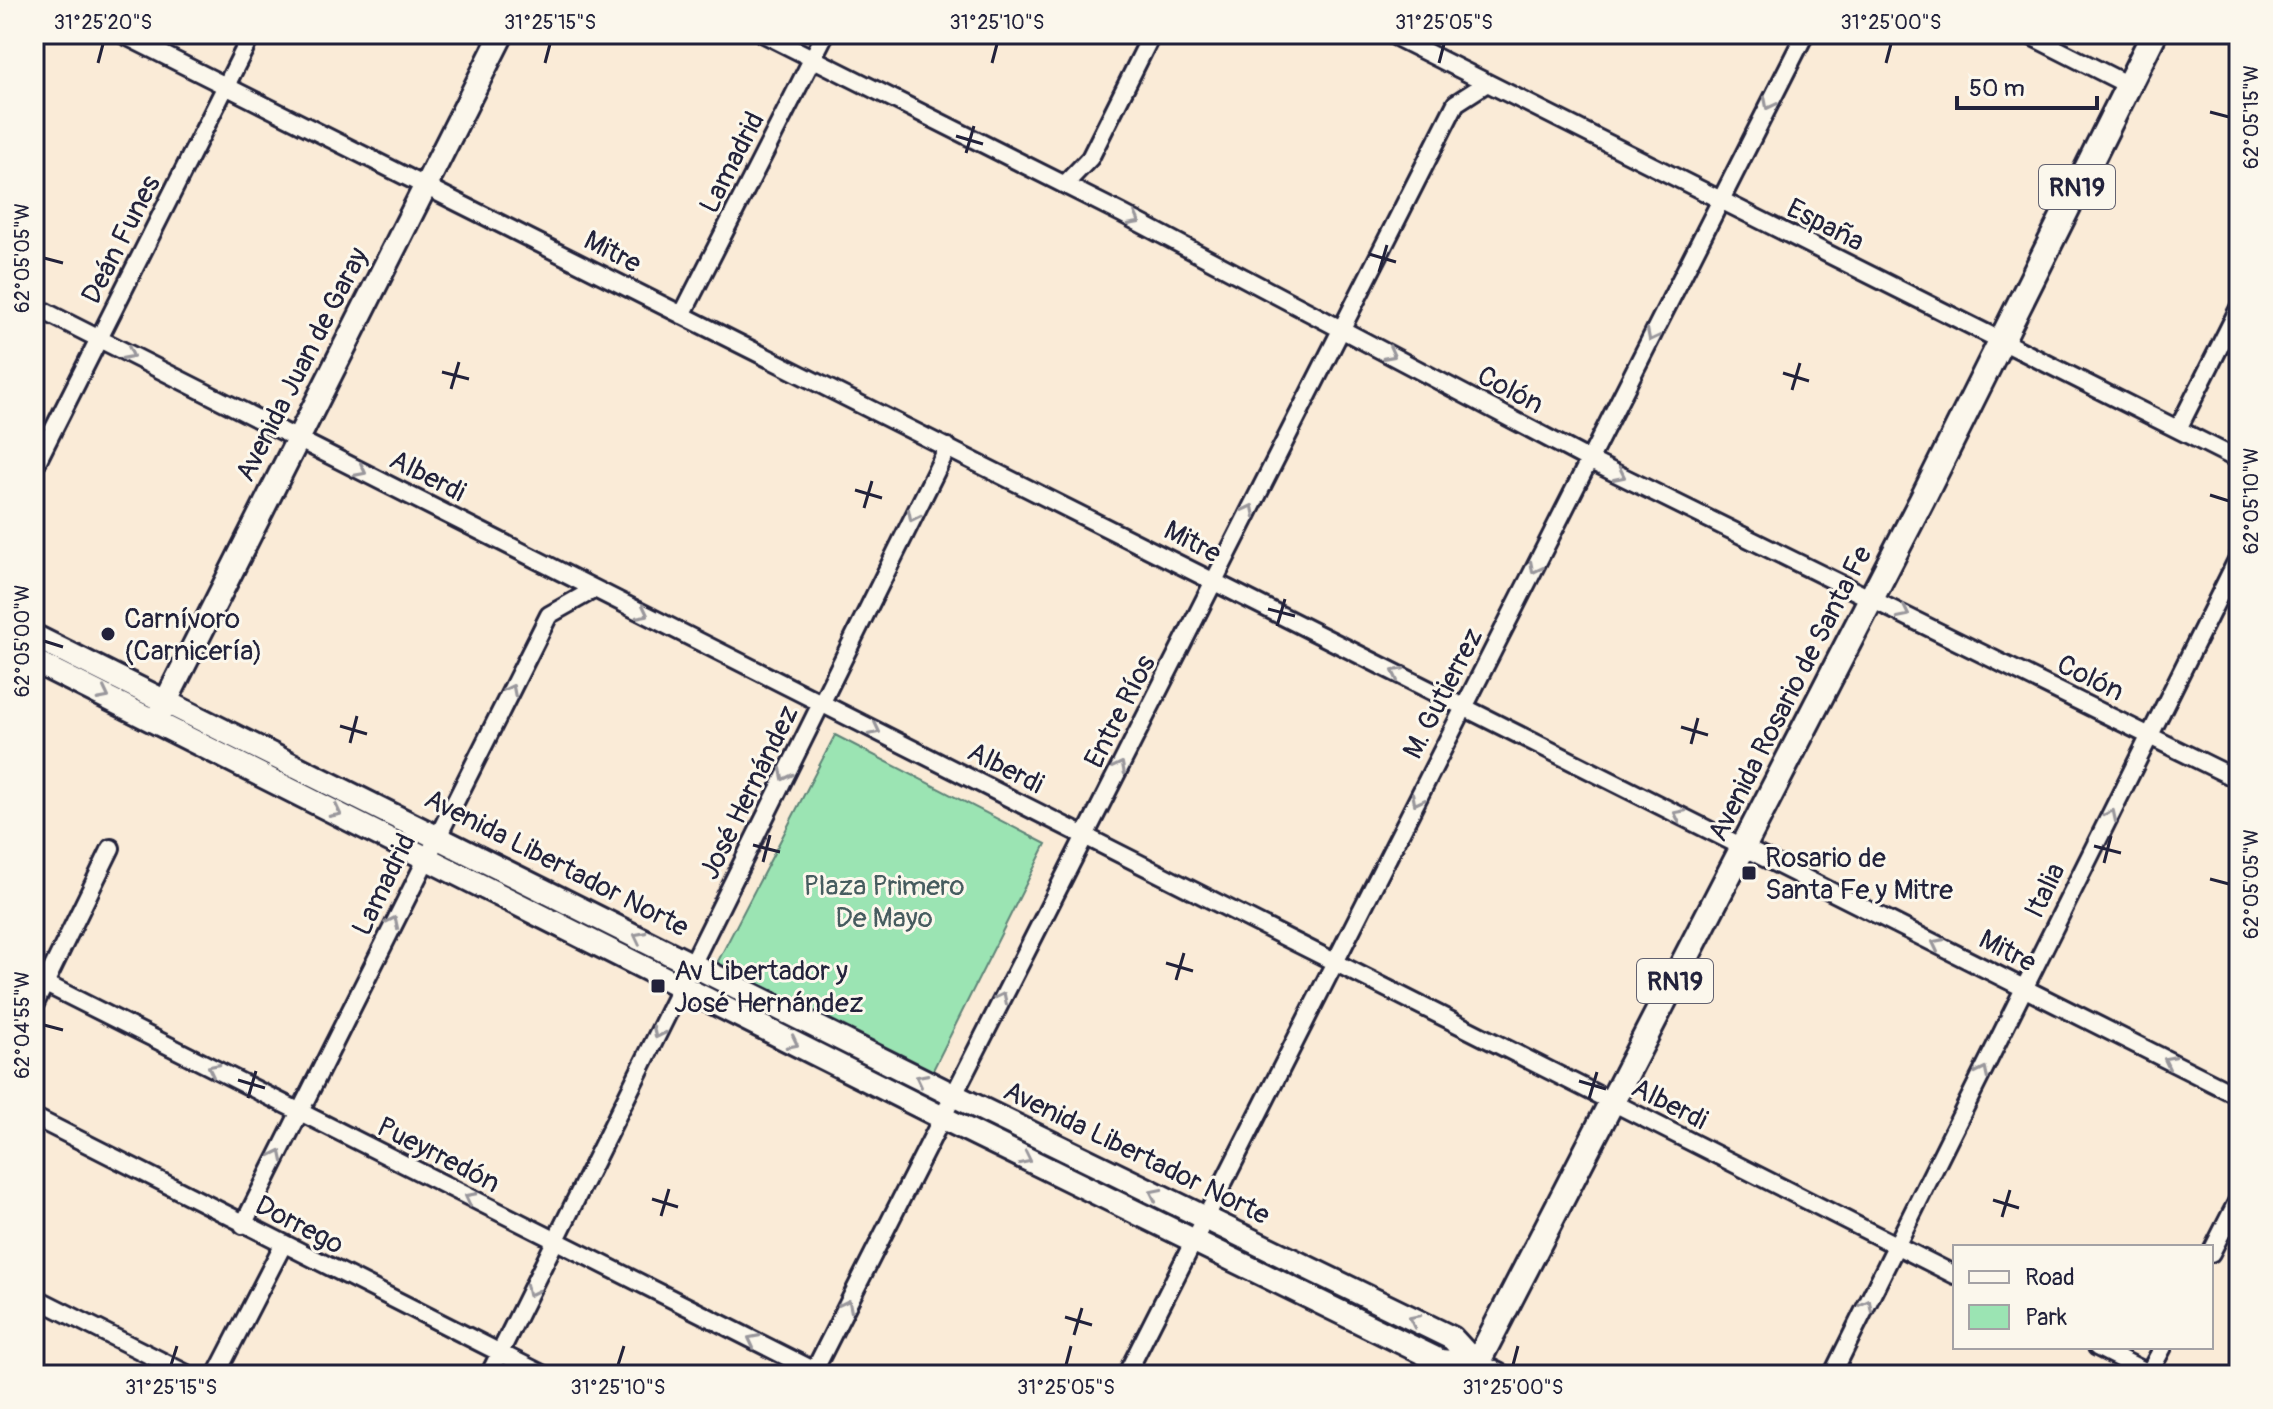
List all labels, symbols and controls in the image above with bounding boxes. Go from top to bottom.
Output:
text: 31°25'20"S [54,10,152,35]
text: 31°25'15"S [504,10,596,35]
text: 31°25'10"S [950,10,1044,35]
text: 31°25'05"S [1395,10,1493,35]
text: 31°25'00"S [1841,10,1941,35]
scale bar [1957,60,2097,110]
text: 62°05'15"W [2239,65,2264,169]
text: 50 m [1969,74,2025,103]
one-way arrow [1764,95,1779,110]
street label: Lamadrid [692,106,773,219]
road number: RN19 [2039,165,2115,209]
street label: Deán Funes [74,169,169,310]
street label: España [1781,191,1870,260]
text: 62°05'05"W [10,203,35,313]
one-way arrow [1126,210,1141,225]
street label: Mitre [578,223,647,282]
street label: Avenida Juan de Garay [228,242,377,488]
one-way arrow [1646,327,1662,342]
one-way arrow [120,344,135,359]
one-way arrow [1381,344,1396,359]
street label: Colón [1471,358,1549,422]
street label: Alberdi [383,442,471,510]
text: 62°05'10"W [2239,448,2264,554]
one-way arrow [352,461,367,476]
one-way arrow [1611,465,1626,481]
one-way arrow [1241,503,1256,518]
one-way arrow [907,508,923,523]
street label: Mitre [1158,513,1227,572]
street label: Avenida Rosario de Santa Fe [1701,540,1880,847]
one-way arrow [1529,559,1544,574]
text: 62°05'00"W [10,585,35,697]
place label: Carnívoro (Carnicería) [124,602,263,669]
one-way arrow [1895,603,1910,619]
one-way arrow [634,604,649,619]
street label: M. Gutierrez [1395,622,1491,765]
marker: Carnívoro (Carnicería) [99,625,117,643]
street label: Colón [2051,647,2130,709]
street label: Entre Ríos [1077,649,1164,774]
one-way arrow [1391,668,1406,683]
one-way arrow [501,684,516,699]
one-way arrow [95,686,110,701]
street label: José Hernández [692,700,807,885]
one-way arrow [867,721,881,736]
street label: Alberdi [961,734,1049,802]
one-way arrow [1110,760,1126,775]
one-way arrow [780,766,795,781]
street label: Avenida Libertador Norte [418,781,694,945]
one-way arrow [1411,791,1427,806]
one-way arrow [328,802,343,817]
one-way arrow [2101,808,2117,823]
one-way arrow [1673,809,1688,825]
street label: Lamadrid [345,828,424,941]
text: 62°05'05"W [2239,829,2264,939]
place label: Rosario de Santa Fe y Mitre [1765,841,1953,908]
street label: Italia [2017,857,2074,924]
marker: Rosario de Santa Fe y Mitre [1740,864,1758,882]
park label: Plaza Primero De Mayo [803,869,965,936]
one-way arrow [384,916,399,931]
street label: Mitre [1973,922,2042,981]
one-way arrow [633,932,648,947]
one-way arrow [1930,938,1945,954]
place label: Av Libertador y José Hernández [674,954,864,1021]
road number: RN19 [1637,959,1713,1003]
text: 62°04'55"W [10,971,35,1079]
marker: Av Libertador y José Hernández [649,977,667,995]
one-way arrow [992,992,1008,1007]
one-way arrow [652,1025,668,1039]
one-way arrow [785,1033,800,1048]
one-way arrow [2163,1055,2178,1070]
one-way arrow [206,1063,221,1078]
one-way arrow [1973,1066,1988,1081]
street label: Alberdi [1625,1070,1713,1138]
one-way arrow [915,1074,930,1089]
street label: Avenida Libertador Norte [997,1074,1275,1233]
street label: Pueyrredón [371,1109,506,1201]
one-way arrow [268,1149,283,1164]
one-way arrow [1017,1149,1032,1165]
street label: Dorrego [249,1188,350,1262]
one-way arrow [1148,1189,1163,1204]
one-way arrow [464,1193,479,1208]
legend [1953,1245,2213,1349]
text: Road [2025,1263,2075,1292]
one-way arrow [525,1283,540,1298]
one-way arrow [837,1299,853,1314]
one-way arrow [1857,1299,1872,1314]
text: Park [2025,1303,2067,1332]
one-way arrow [1408,1314,1422,1330]
one-way arrow [746,1334,761,1350]
text: 31°25'15"S [125,1375,217,1400]
text: 31°25'10"S [571,1375,665,1400]
text: 31°25'05"S [1017,1375,1115,1400]
text: 31°25'00"S [1463,1375,1563,1400]

